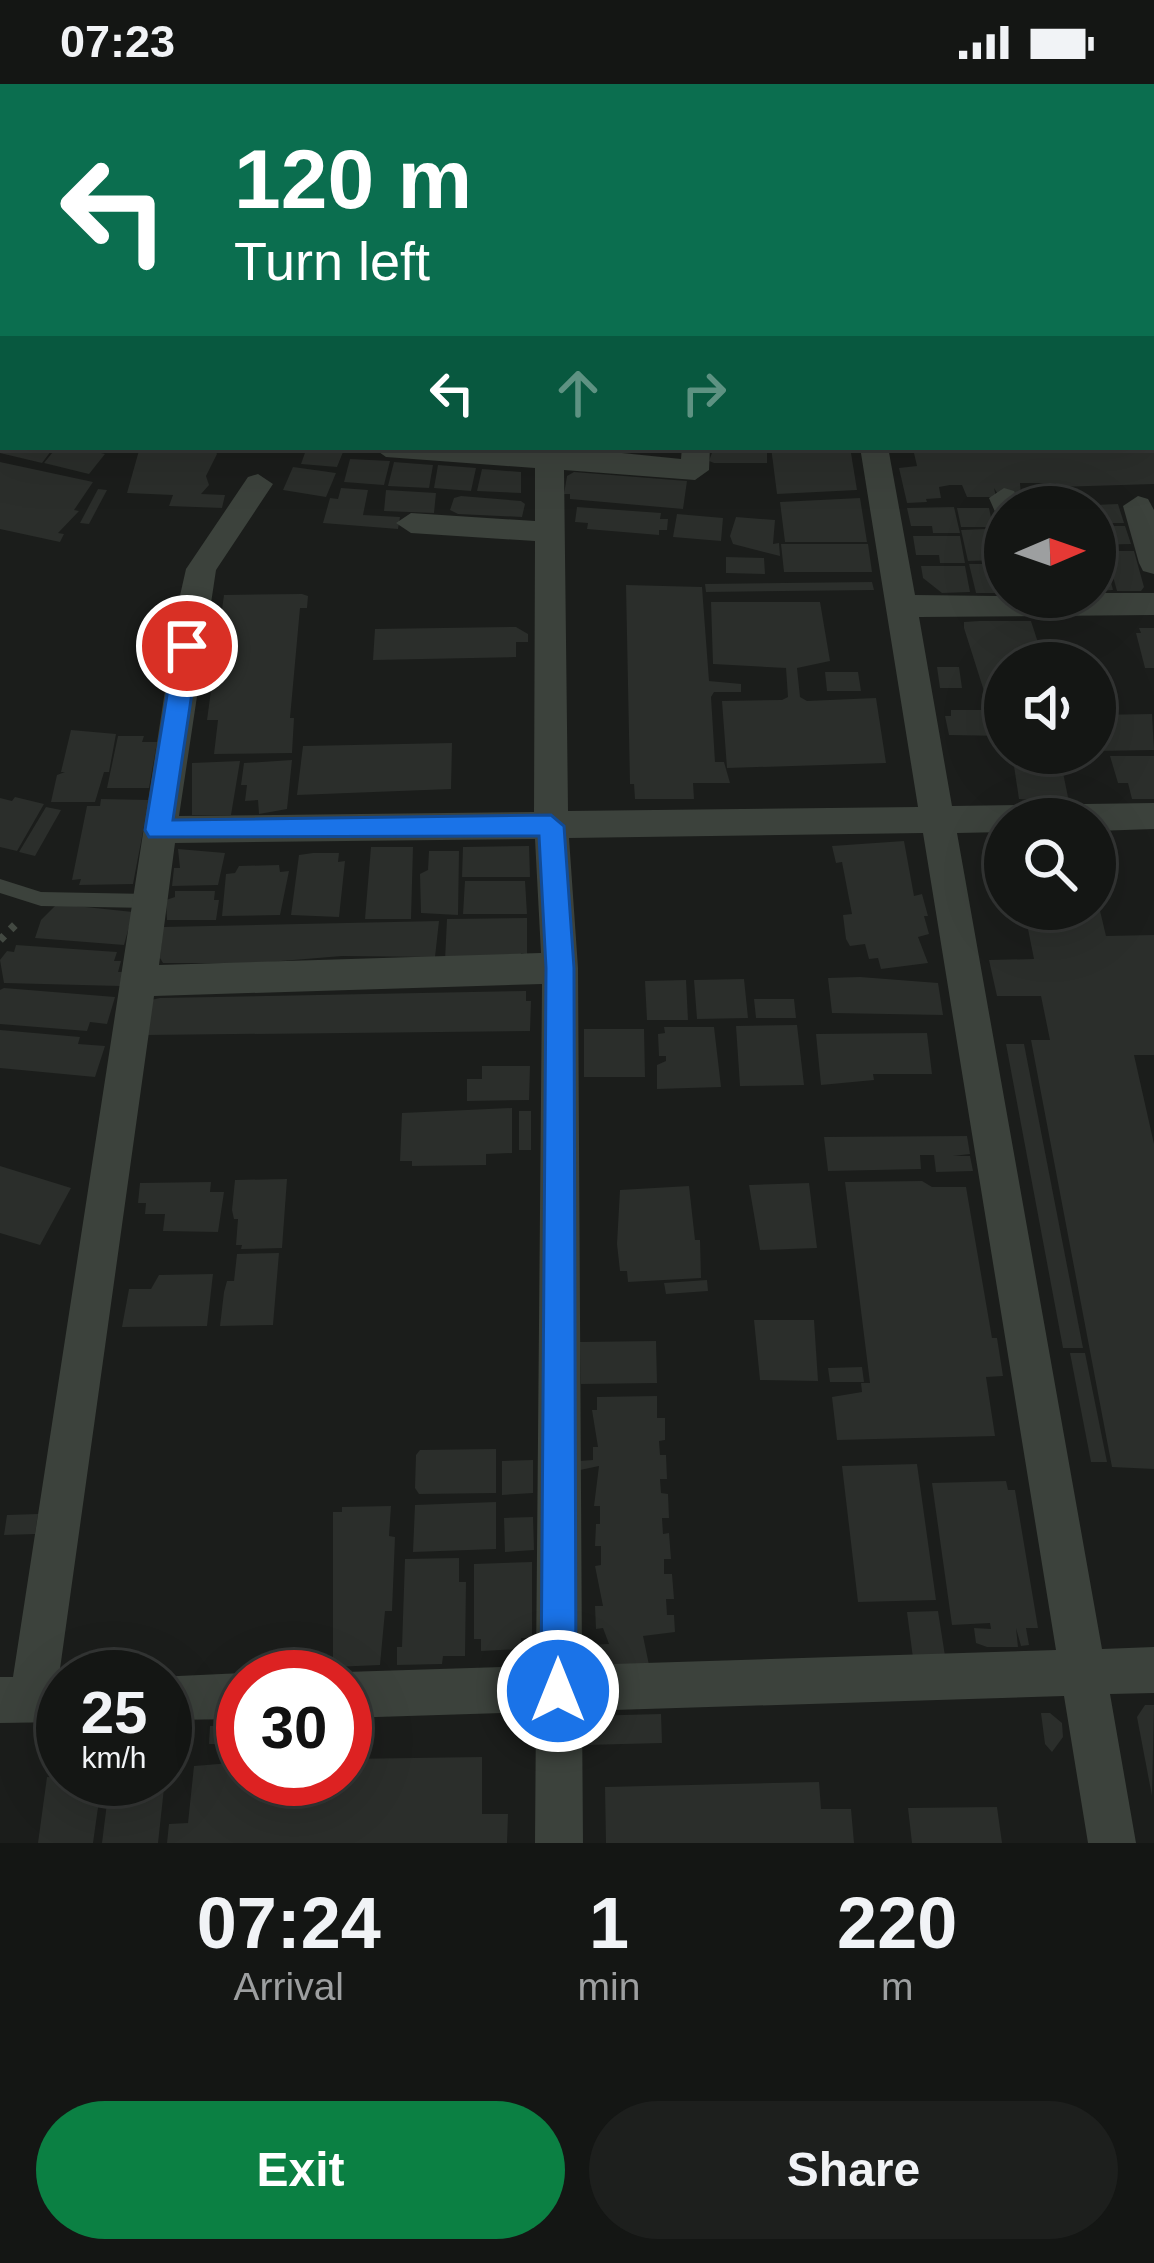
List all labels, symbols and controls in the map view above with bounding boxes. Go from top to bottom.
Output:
text: 07:23 [60,16,175,67]
icon: left [36,132,192,288]
text: 120 m [234,132,472,226]
text: Turn left [234,231,430,291]
icon: left [419,360,485,426]
icon: ahead [545,360,611,426]
icon: right [671,360,737,426]
north arrow [984,486,1116,618]
map controls [984,486,1116,930]
pin [136,595,238,697]
icon: arrive [154,613,220,679]
button: sound [984,642,1116,774]
button: search [984,798,1116,930]
position arrow [495,1628,621,1754]
speed limit sign: 30 [216,1650,372,1806]
text: 25 [81,1679,147,1746]
text: km/h [81,1741,147,1774]
text: 07:24 [197,1883,381,1963]
text: 1 [589,1883,629,1963]
text: 220 [837,1883,957,1963]
text: Arrival [234,1965,344,2008]
text: min [578,1965,640,2008]
text: m [881,1965,913,2008]
button: Exit [36,2101,565,2239]
button: Share [589,2101,1118,2239]

